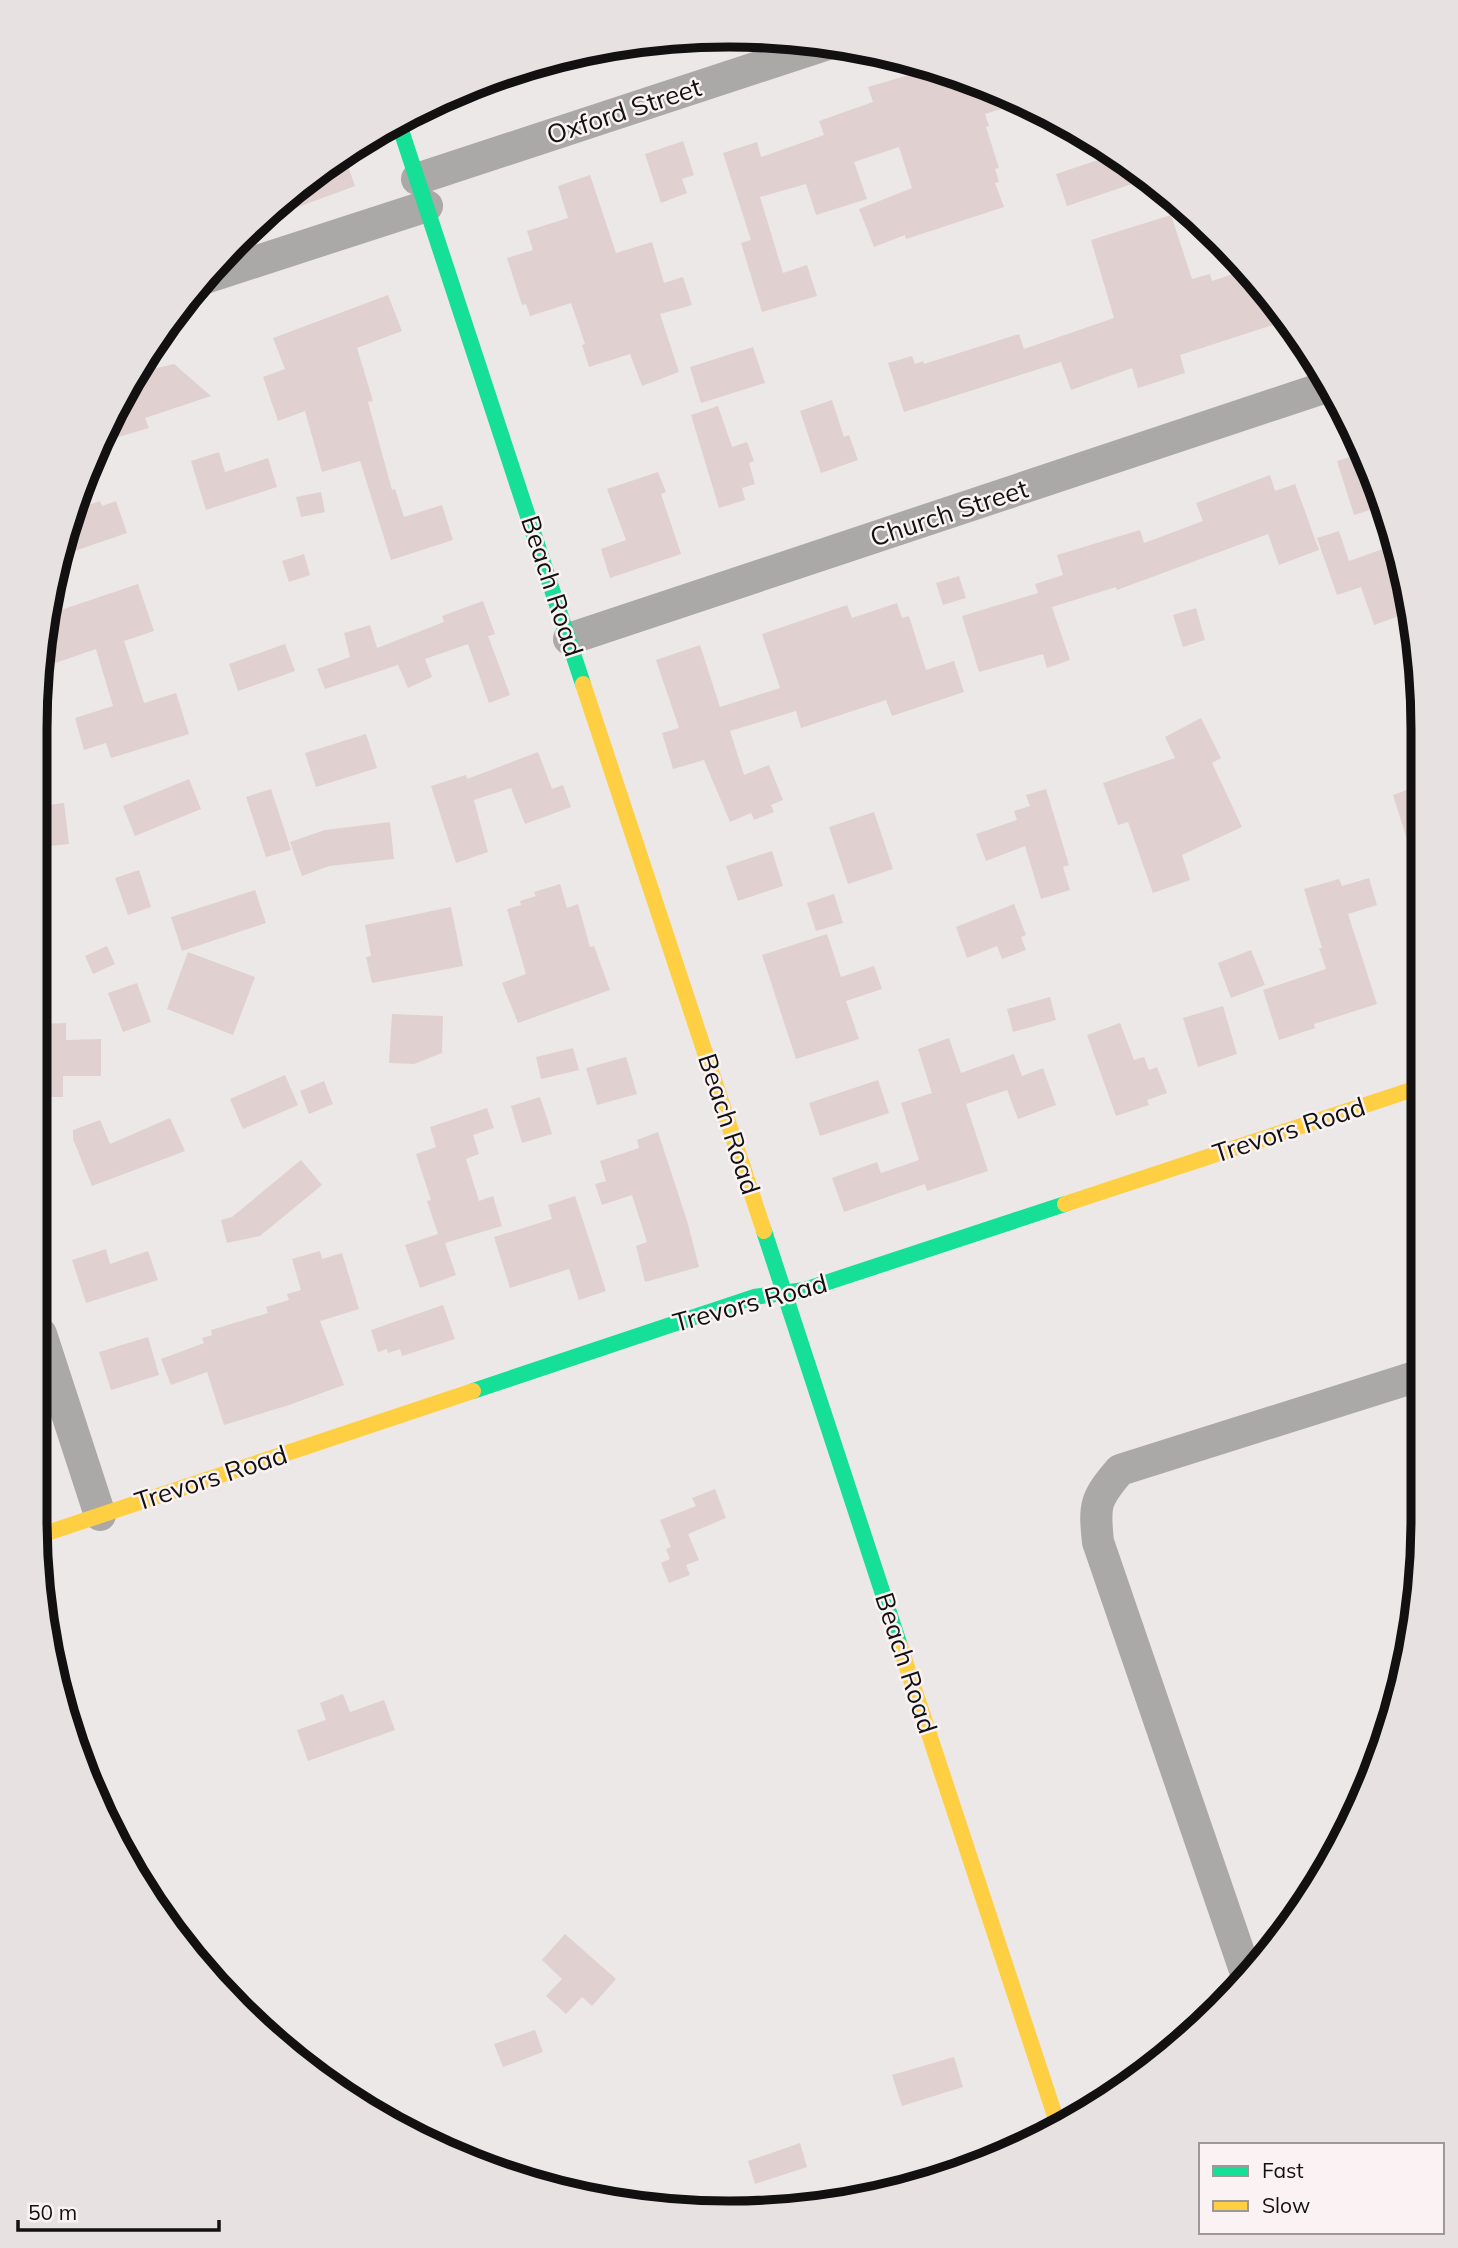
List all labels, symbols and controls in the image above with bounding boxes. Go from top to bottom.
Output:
street label: Oxford Street [542,70,705,151]
street label: Church Street [866,471,1032,554]
street label: Beach Road [514,511,591,660]
street label: Beach Road [691,1049,768,1198]
street label: Trevors Road [1209,1089,1369,1170]
street label: Trevors Road [669,1266,831,1339]
street label: Trevors Road [131,1437,291,1518]
street label: Beach Road [868,1588,945,1737]
legend [1199,2143,1444,2234]
text: Fast [1262,2157,1304,2183]
scale bar [18,2188,219,2232]
text: Slow [1262,2192,1310,2218]
text: 50 m [28,2199,77,2225]

